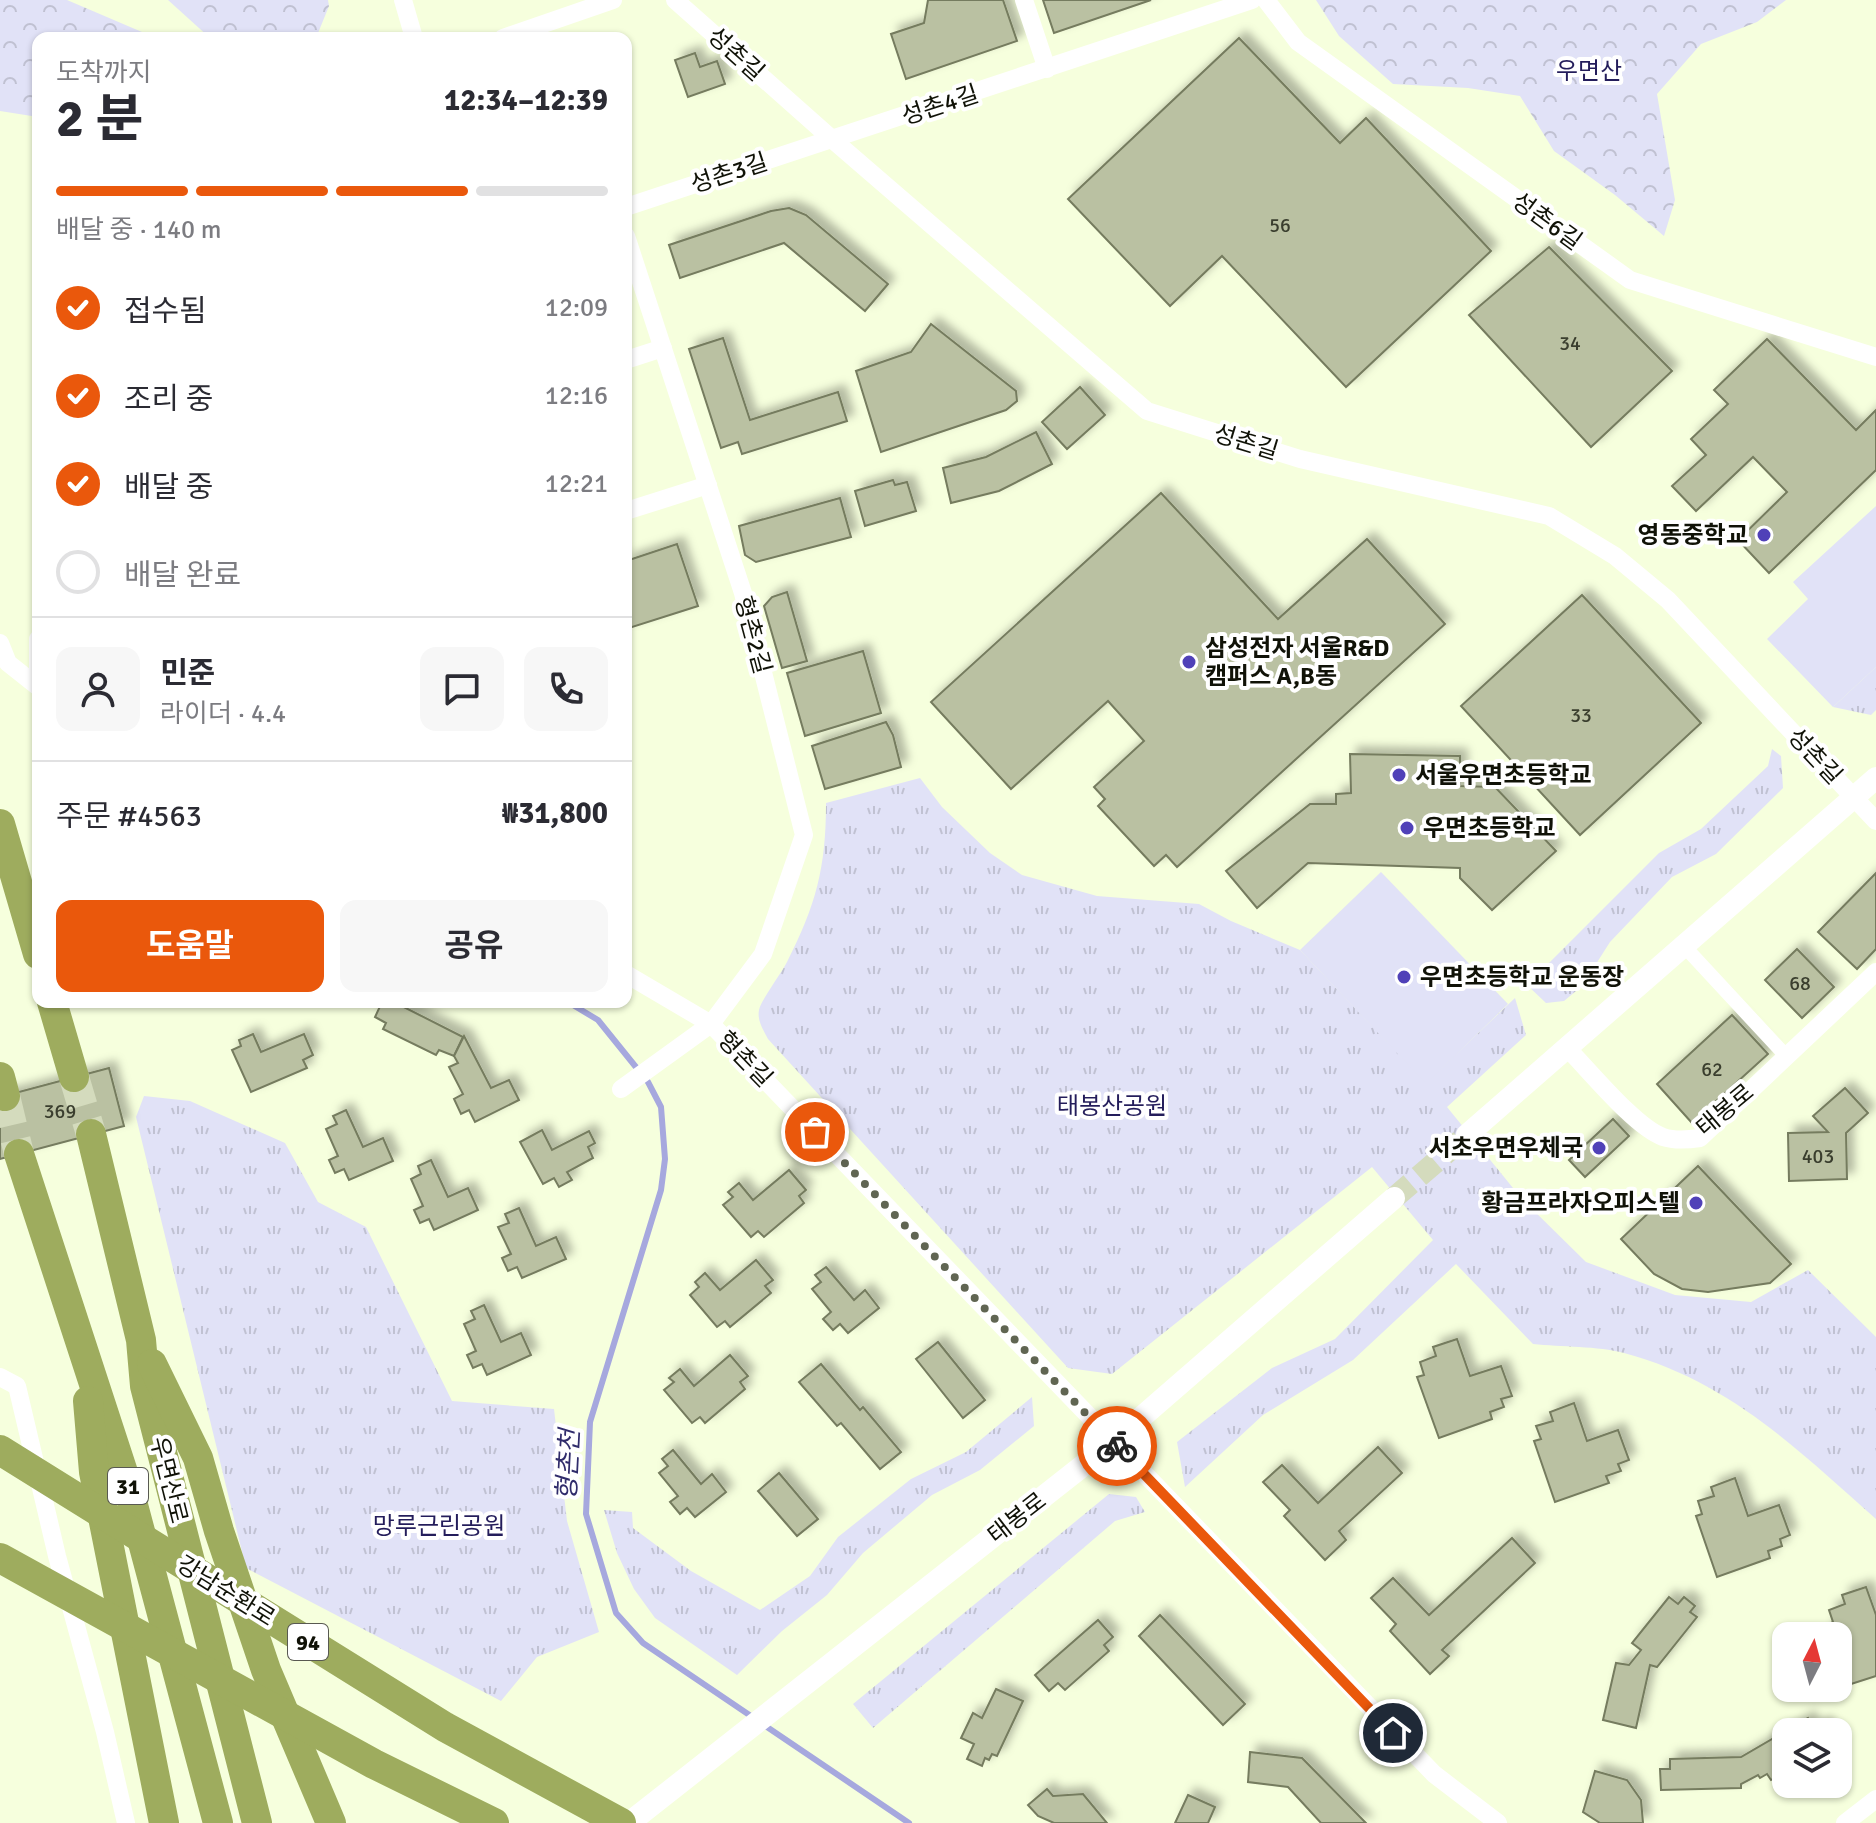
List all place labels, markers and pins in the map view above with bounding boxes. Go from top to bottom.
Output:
place label: 영동중학교 [1638,520,1748,550]
marker: 영동중학교 [1755,526,1773,544]
place label: 삼성전자 서울R&D 캠퍼스 A,B동 [1205,633,1389,691]
marker: 삼성전자 서울R&D 캠퍼스 A,B동 [1180,653,1198,671]
place label: 서울우면초등학교 [1415,760,1592,790]
marker: 서울우면초등학교 [1390,766,1408,784]
place label: 우면초등학교 [1423,813,1555,843]
marker: 우면초등학교 [1398,819,1416,837]
place label: 우면초등학교 운동장 [1420,962,1624,992]
marker: 우면초등학교 운동장 [1395,968,1413,986]
pin [781,1098,849,1166]
place label: 서초우면우체국 [1428,1133,1583,1163]
marker: 서초우면우체국 [1590,1139,1608,1157]
place label: 황금프라자오피스텔 [1481,1188,1680,1218]
marker: 황금프라자오피스텔 [1687,1194,1705,1212]
pin [1359,1699,1427,1767]

